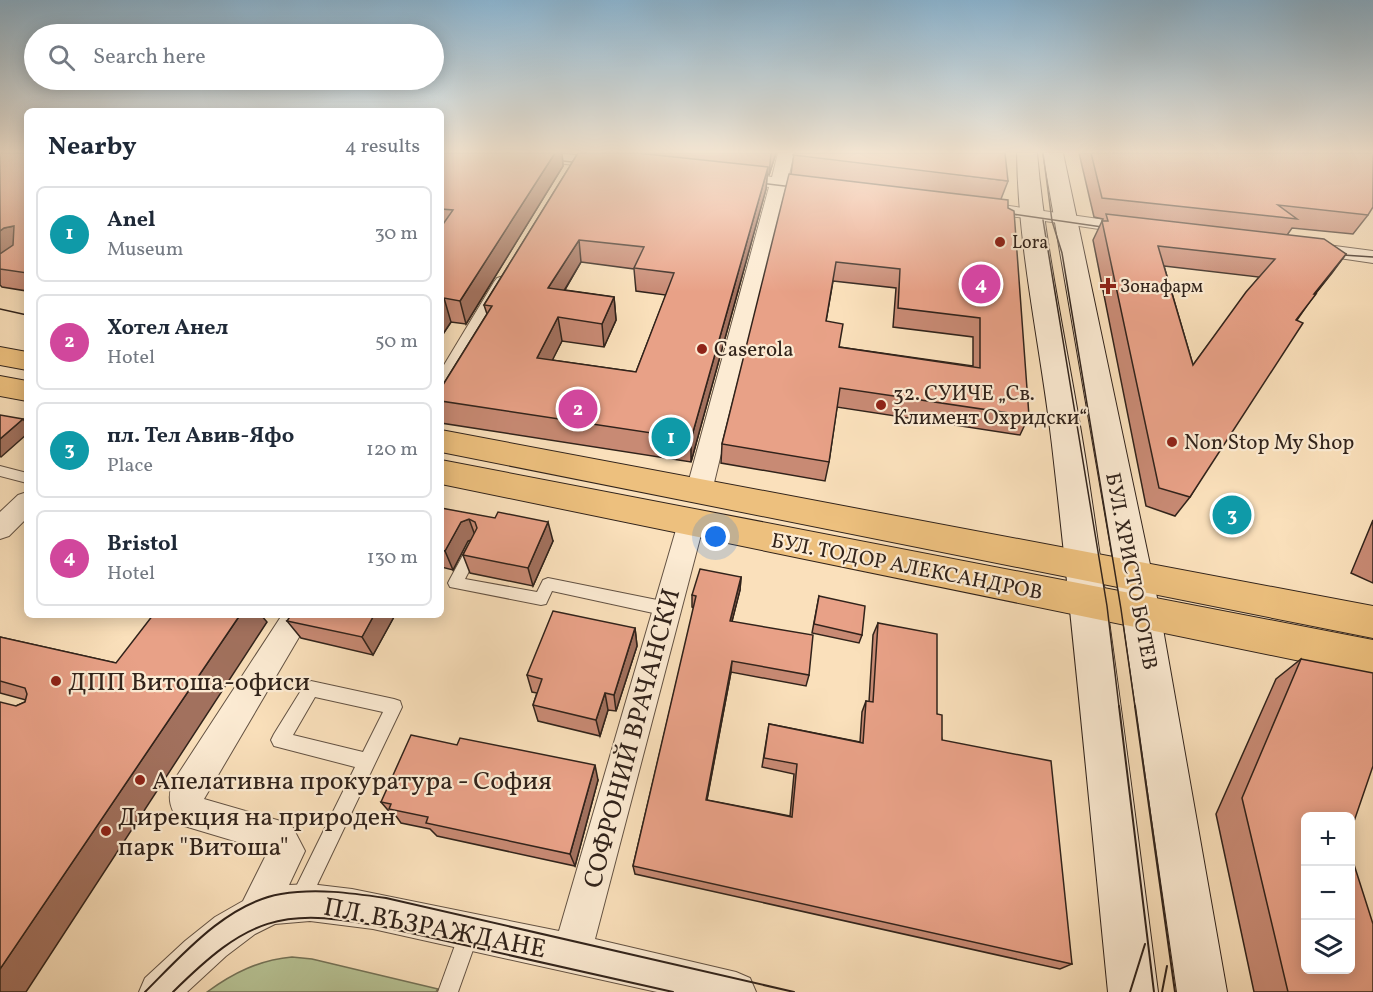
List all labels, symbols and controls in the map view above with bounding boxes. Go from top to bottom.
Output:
search box [24,24,444,90]
icon: search [45,41,78,74]
text: Search here [93,42,206,73]
text: Nearby [48,129,137,165]
text: 4 results [345,133,420,161]
text: Anel [107,205,155,236]
text: 1 [65,220,74,248]
text: 30 m [374,220,418,248]
place label: Lora [1012,231,1048,256]
marker: Lora [993,235,1007,249]
text: Museum [107,236,184,264]
pin: 4 [962,262,1000,306]
place label: Зонафарм [1120,275,1203,300]
marker: Зонафарм [1101,279,1115,293]
text: Хотел Анел [107,313,228,344]
text: 2 [64,328,75,356]
text: 50 m [375,328,418,356]
place label: Caserola [714,336,794,365]
marker: Caserola [695,342,709,356]
text: Hotel [107,344,155,372]
place label: 32. СУИЧЕ „Св. Климент Охридски“ [893,380,1087,433]
pin: 2 [558,386,598,432]
marker: 32. СУИЧЕ „Св. Климент Охридски“ [874,398,888,412]
pin: 1 [652,414,690,460]
text: пл. Тел Авив-Яфо [107,421,294,452]
place label: Non Stop My Shop [1184,429,1354,458]
marker: Non Stop My Shop [1165,435,1179,449]
text: 3 [64,436,75,464]
text: 120 m [366,436,418,464]
text: Place [107,452,153,480]
street label: БУЛ. ХРИСТО БОТЕВ [1097,470,1164,672]
pin: 3 [1212,492,1252,538]
your location [701,522,730,551]
street label: БУЛ. ТОДОР АЛЕКСАНДРОВ [769,527,1045,608]
text: Bristol [107,529,178,560]
text: 4 [63,544,76,572]
text: 130 m [367,544,418,572]
text: Hotel [107,560,155,588]
street label: СОФРОНИЙ ВРАЧАНСКИ [576,585,690,892]
place label: ДПП Витоша-офиси [68,665,310,701]
marker: ДПП Витоша-офиси [49,674,63,688]
place label: Апелативна прокуратура - София [152,764,552,800]
marker: Апелативна прокуратура - София [133,773,147,787]
place label: Дирекция на природен парк "Витоша" [118,800,396,866]
map controls [1301,812,1355,974]
button: + [1301,812,1355,866]
marker: Дирекция на природен парк "Витоша" [99,824,113,838]
button: − [1301,866,1355,920]
street label: ПЛ. ВЪЗРАЖДАНЕ [320,890,549,968]
button: layers [1301,920,1355,974]

